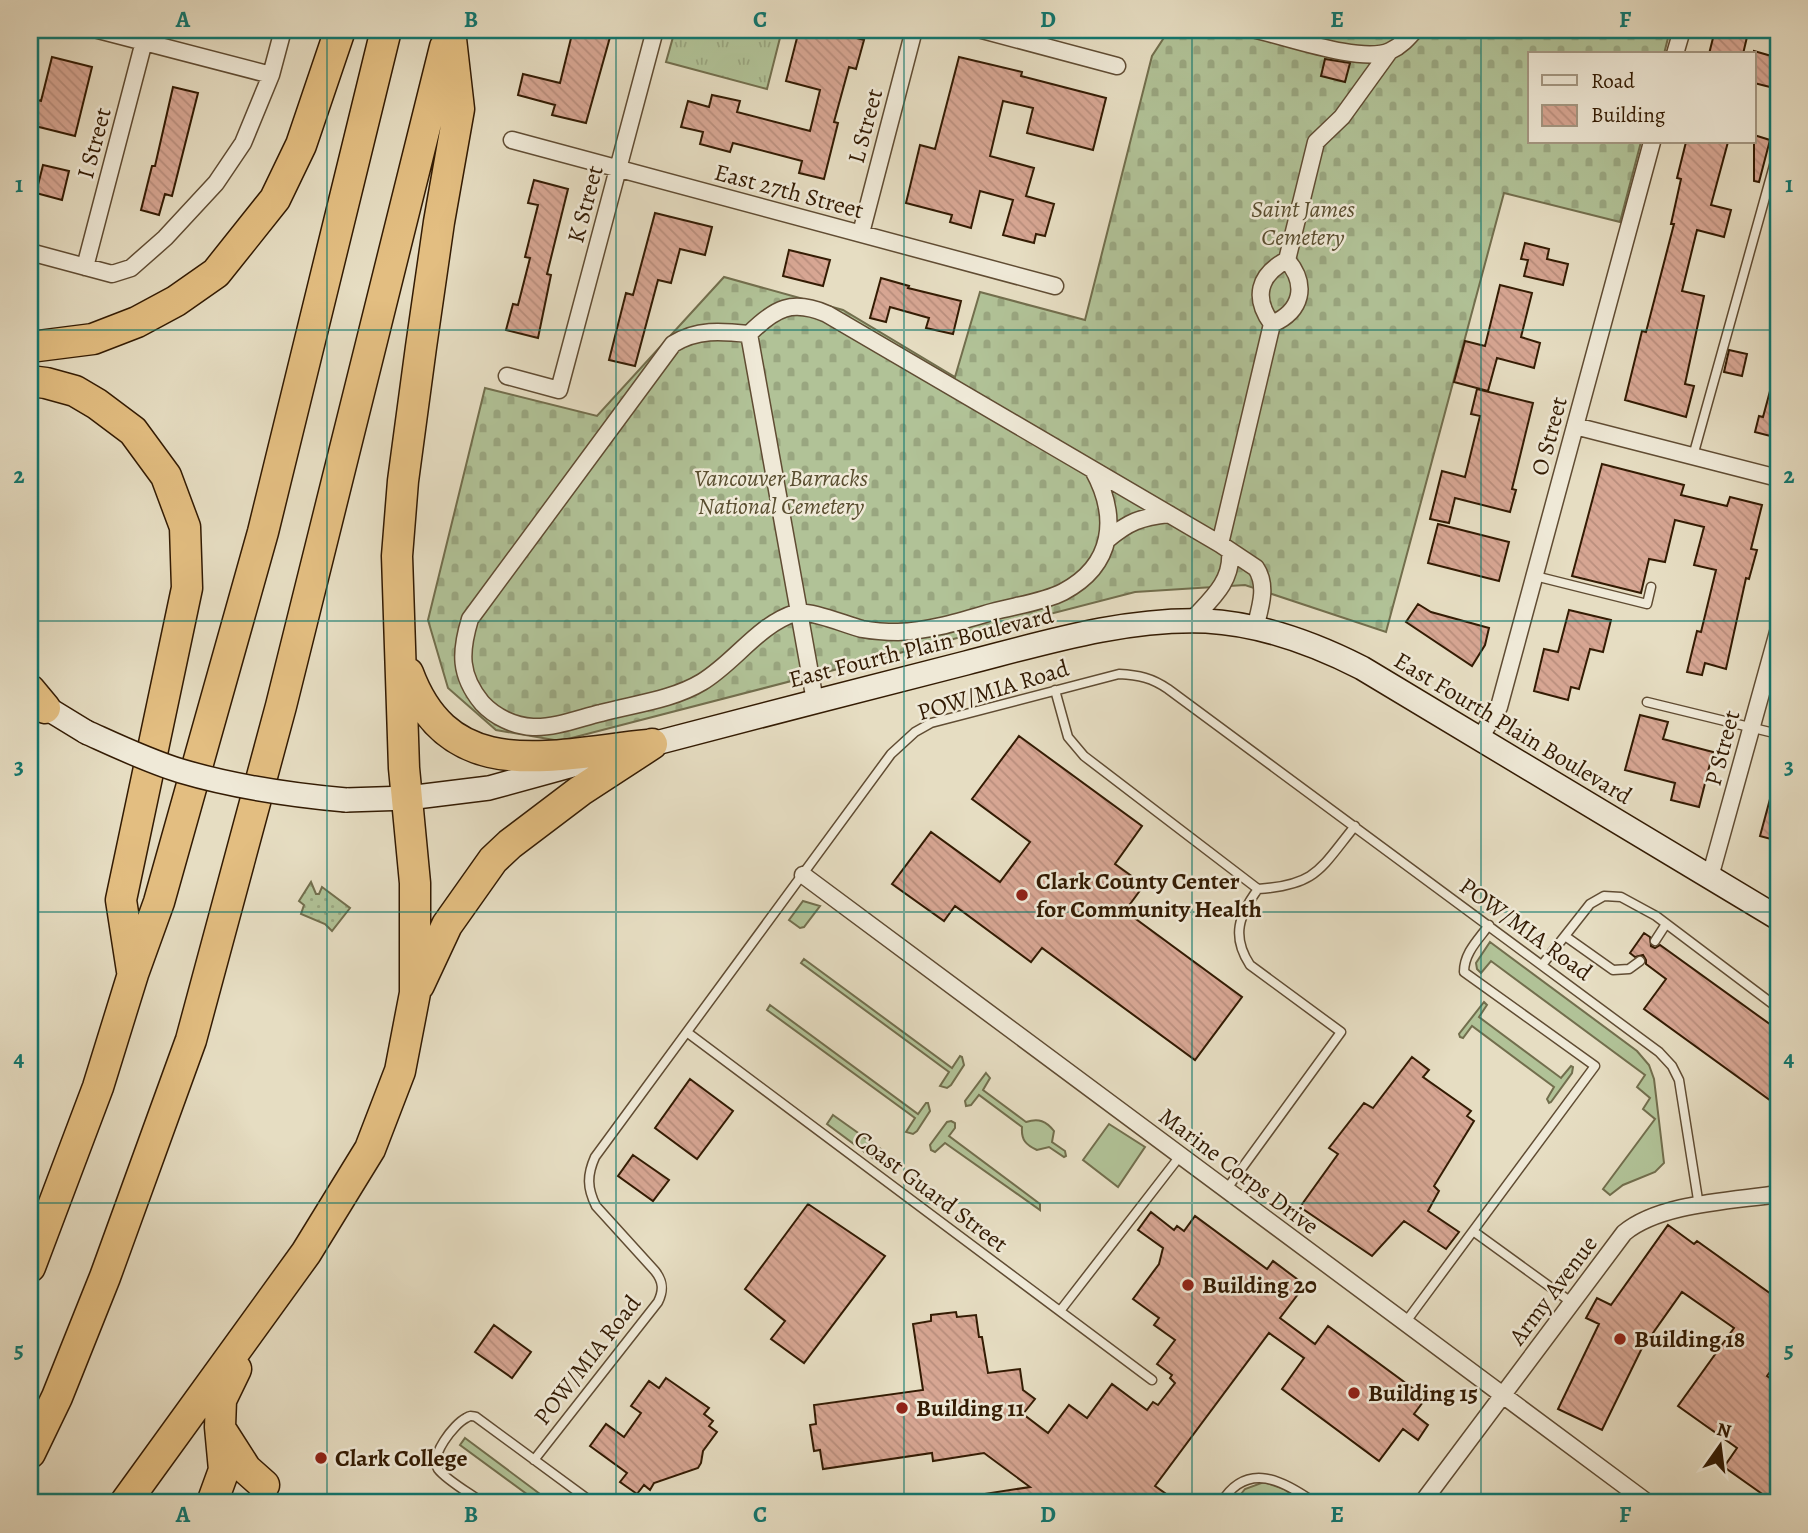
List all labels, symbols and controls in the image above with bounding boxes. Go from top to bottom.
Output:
text: A [175,4,191,35]
text: B [464,4,478,35]
text: C [753,4,767,35]
text: D [1040,4,1056,35]
text: E [1330,4,1344,35]
text: F [1619,4,1632,35]
legend [1528,52,1756,144]
text: Road [1591,67,1635,95]
street label: L Street [840,85,890,167]
text: Building [1591,101,1666,129]
street label: I Street [69,104,119,182]
street label: East 27th Street [711,156,867,226]
street label: K Street [559,162,611,246]
text: 1 [15,169,23,200]
text: 1 [1785,169,1793,200]
park label: Saint James Cemetery [1251,193,1355,253]
street label: O Street [1523,393,1575,479]
text: 2 [13,460,25,491]
text: 2 [1783,460,1795,491]
park label: Vancouver Barracks National Cemetery [694,462,868,522]
street label: East Fourth Plain Boulevard [785,599,1057,695]
street label: East Fourth Plain Boulevard [1388,644,1638,812]
street label: POW/MIA Road [913,652,1073,728]
street label: P Street [1697,707,1747,789]
text: 3 [14,751,24,782]
text: 3 [1784,751,1794,782]
place label: Clark County Center for Community Health [1036,865,1262,925]
street label: POW/MIA Road [1453,870,1599,988]
marker: Clark County Center for Community Health [1014,887,1030,903]
text: 4 [14,1043,25,1074]
text: 4 [1784,1043,1795,1074]
street label: Marine Corps Drive [1152,1100,1326,1242]
street label: Coast Guard Street [847,1122,1015,1260]
street label: Army Avenue [1501,1229,1605,1352]
place label: Building 20 [1202,1269,1317,1301]
marker: Building 20 [1180,1277,1196,1293]
street label: POW/MIA Road [526,1288,648,1432]
place label: Building 18 [1634,1323,1745,1355]
marker: Building 18 [1612,1331,1628,1347]
text: 5 [14,1334,24,1365]
text: 5 [1784,1334,1794,1365]
place label: Building 15 [1368,1377,1478,1409]
marker: Building 15 [1346,1385,1362,1401]
place label: Building 11 [916,1392,1025,1424]
marker: Building 11 [894,1400,910,1416]
north arrow [1686,1410,1756,1480]
text: N [1714,1416,1734,1445]
place label: Clark College [335,1442,468,1474]
marker: Clark College [313,1450,329,1466]
text: A [175,1499,191,1530]
text: B [464,1499,478,1530]
text: C [753,1499,767,1530]
text: D [1040,1499,1056,1530]
text: E [1330,1499,1344,1530]
text: F [1619,1499,1632,1530]

